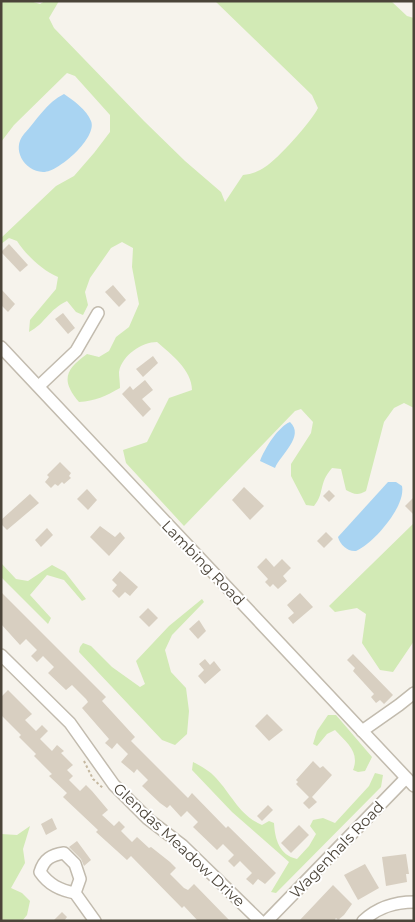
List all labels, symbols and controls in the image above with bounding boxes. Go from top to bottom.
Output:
street label: Lambing Road [158,516,249,609]
street label: Glendas Meadow Drive [110,779,249,911]
street label: Wagenhals Road [285,797,388,902]

